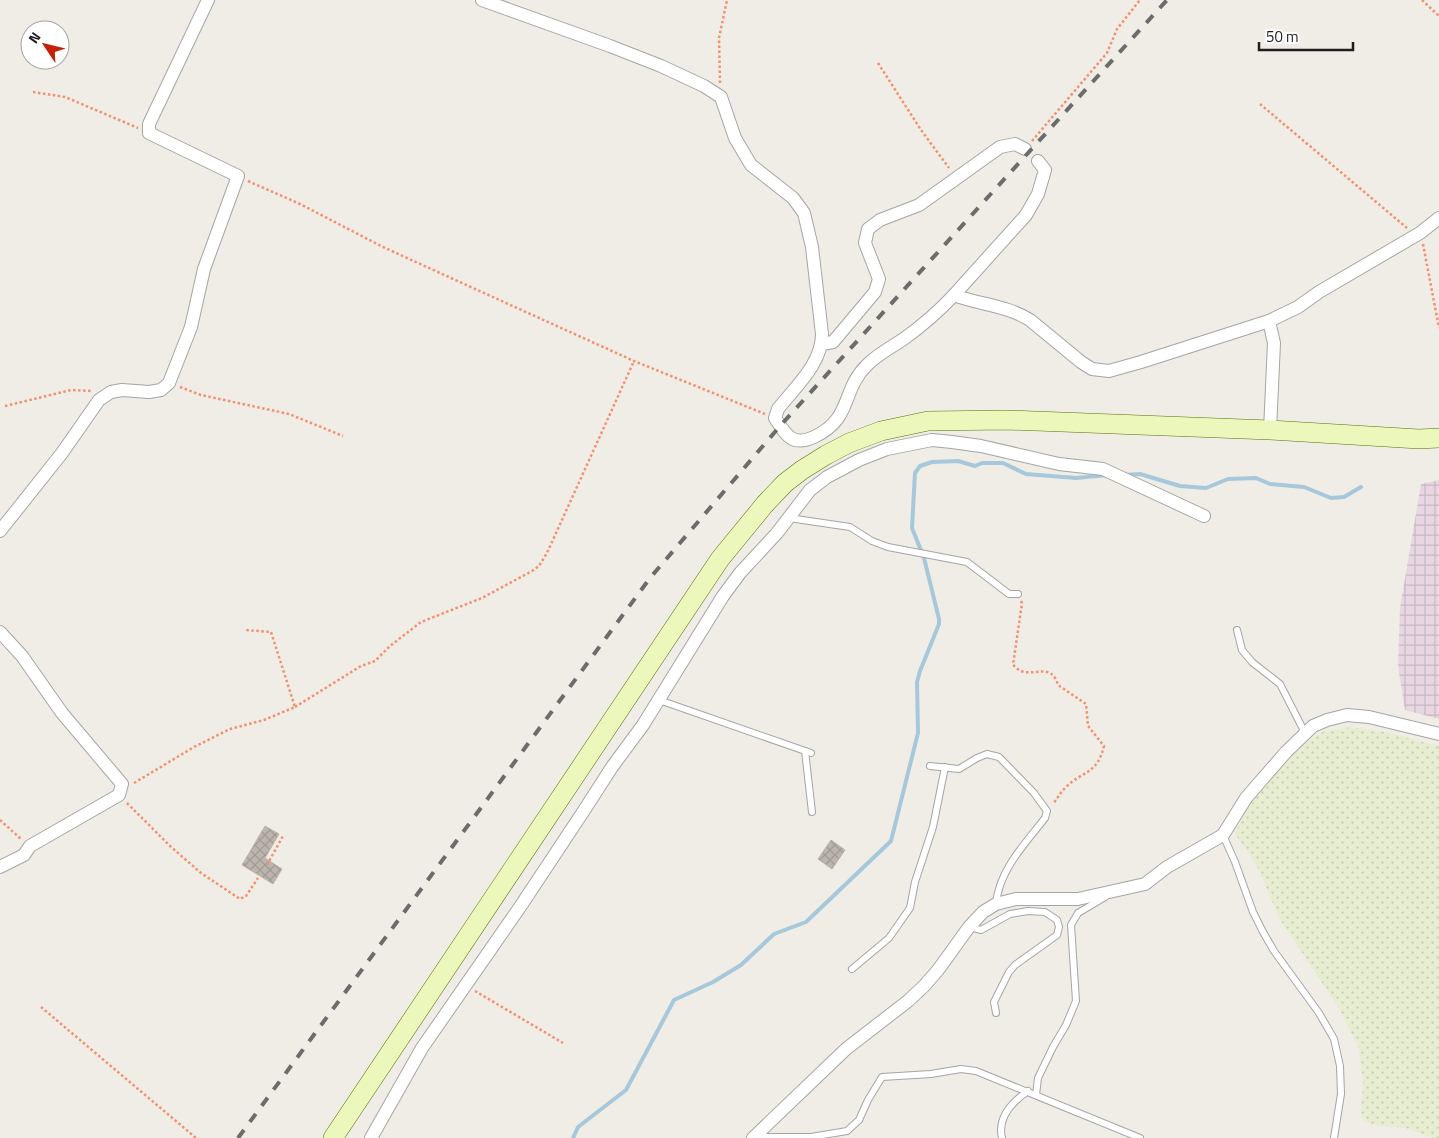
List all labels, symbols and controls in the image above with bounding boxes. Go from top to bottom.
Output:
north arrow [20,20,70,70]
scale bar [1259,20,1353,52]
text: 50 m [1266,25,1299,48]
text: N [23,27,45,47]

